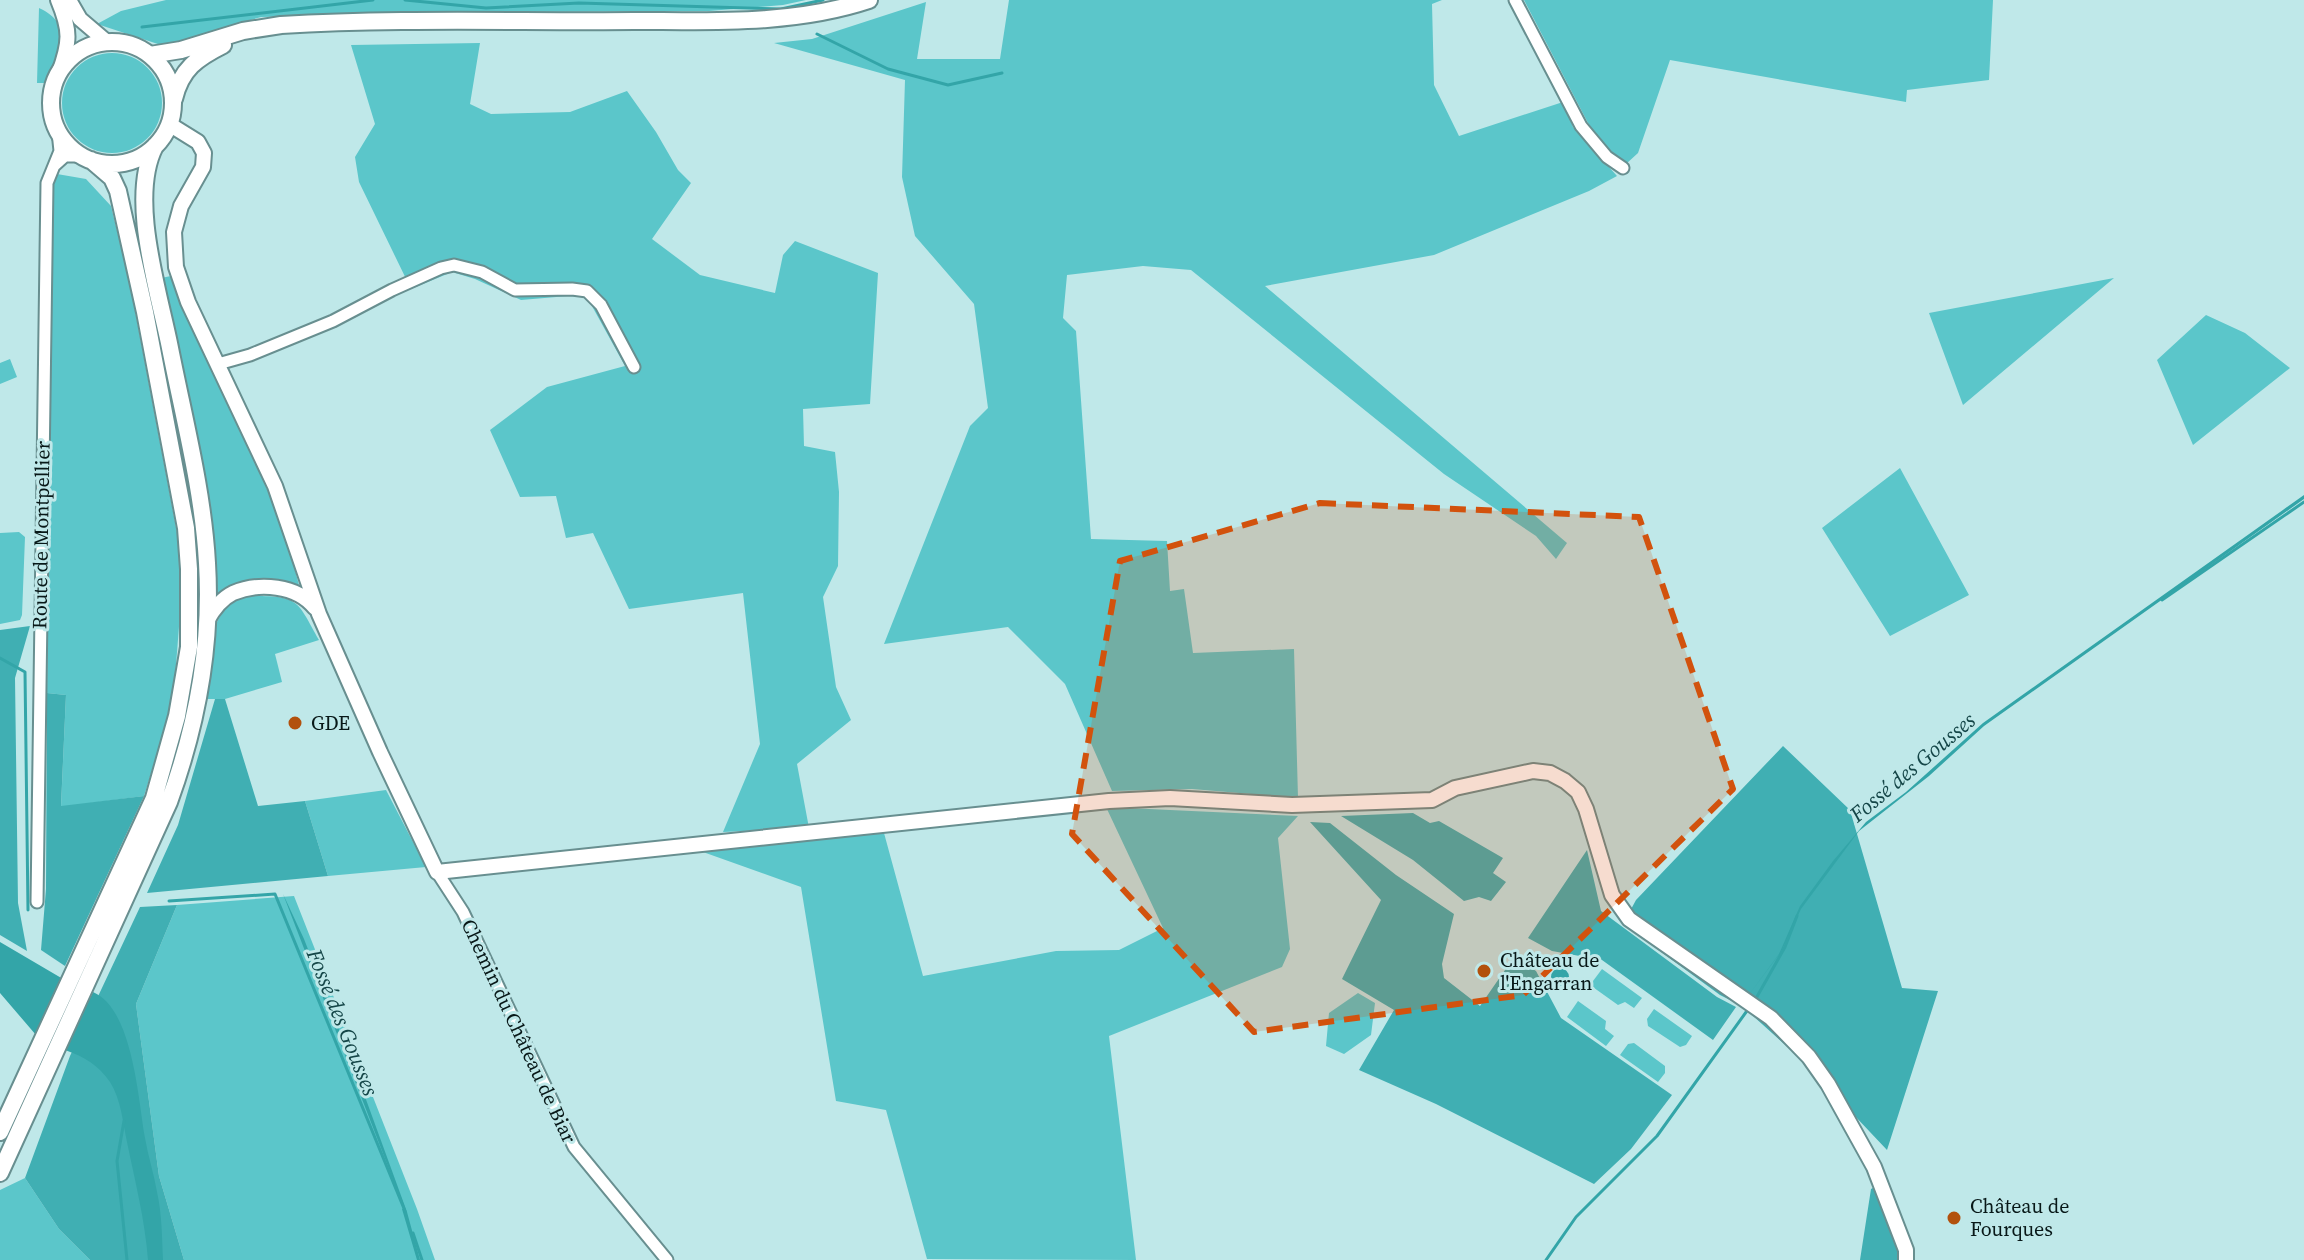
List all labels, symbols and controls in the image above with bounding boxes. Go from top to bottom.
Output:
street label: Route de Montpellier [25,440,57,629]
water label: Fossé des Gousses [1842,705,1981,829]
place label: GDE [311,709,350,737]
marker: GDE [286,714,304,732]
street label: Chemin du Château de Biar [455,914,584,1148]
water label: Fossé des Gousses [300,943,386,1100]
place label: Château de l'Engarran [1500,946,1599,997]
marker: Château de l'Engarran [1475,962,1493,980]
place label: Château de Fourques [1970,1192,2069,1243]
marker: Château de Fourques [1945,1209,1963,1227]

